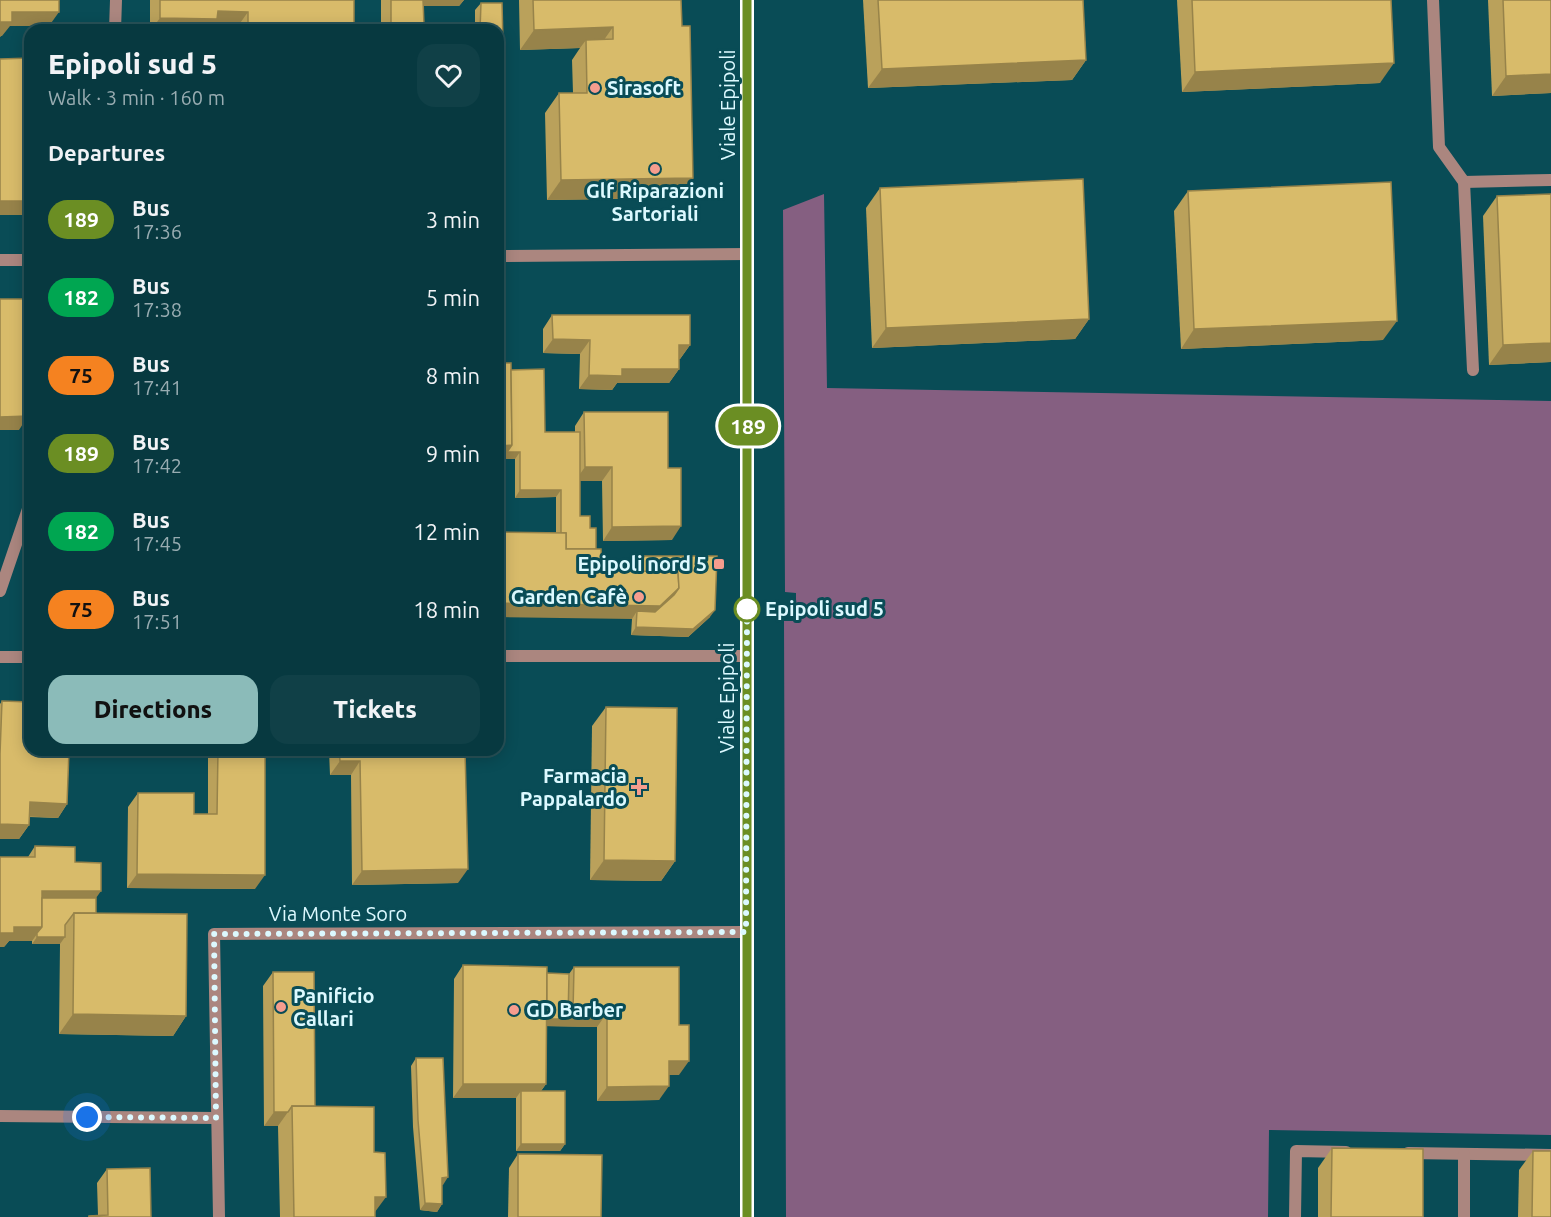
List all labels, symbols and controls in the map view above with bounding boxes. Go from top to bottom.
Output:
button: heart [417,44,480,107]
text: Epipoli sud 5 [48,48,217,79]
street label: Viale Epipoli [716,50,739,160]
place label: Sirasoft [607,76,682,99]
marker: Sirasoft [588,81,602,95]
text: Walk · 3 min · 160 m [48,86,225,109]
text: Departures [48,140,165,165]
marker: Glf Riparazioni Sartoriali [648,162,662,176]
place label: Glf Riparazioni Sartoriali [586,179,724,225]
text: Bus [132,195,170,220]
text: 189 [63,207,99,231]
text: 3 min [426,207,480,232]
text: 17:36 [132,220,182,243]
text: Bus [132,273,170,298]
text: 182 [63,285,99,309]
text: 5 min [426,285,480,310]
text: 17:38 [132,298,182,321]
text: Bus [132,351,170,376]
text: 75 [69,363,93,387]
text: 8 min [426,363,480,388]
text: 17:41 [132,376,182,399]
line badge: 189 [714,406,783,446]
text: 189 [730,414,766,438]
text: Bus [132,429,170,454]
text: 189 [63,441,99,465]
text: 9 min [426,441,480,466]
text: 17:42 [132,454,182,477]
text: Bus [132,507,170,532]
text: 182 [63,519,99,543]
text: 12 min [413,519,480,544]
text: 17:45 [132,532,182,555]
place label: Epipoli nord 5 [577,552,707,575]
marker: Epipoli nord 5 [712,557,726,571]
text: Bus [132,585,170,610]
place label: Garden Cafè [511,585,627,608]
marker: Garden Cafè [632,590,646,604]
marker: Epipoli sud 5 [734,596,760,622]
text: 75 [69,597,93,621]
text: 18 min [413,597,480,622]
place label: Epipoli sud 5 [765,597,884,620]
text: 17:51 [132,610,182,633]
street label: Viale Epipoli [715,643,738,753]
button: Directions [48,675,258,744]
button: Tickets [270,675,480,744]
place label: Farmacia Pappalardo [520,764,627,810]
marker: Farmacia Pappalardo [632,780,646,794]
street label: Via Monte Soro [269,902,407,925]
place label: Panificio Callari [293,984,375,1030]
place label: GD Barber [526,998,624,1021]
marker: Panificio Callari [274,1000,288,1014]
marker: GD Barber [507,1003,521,1017]
your location [72,1102,102,1132]

